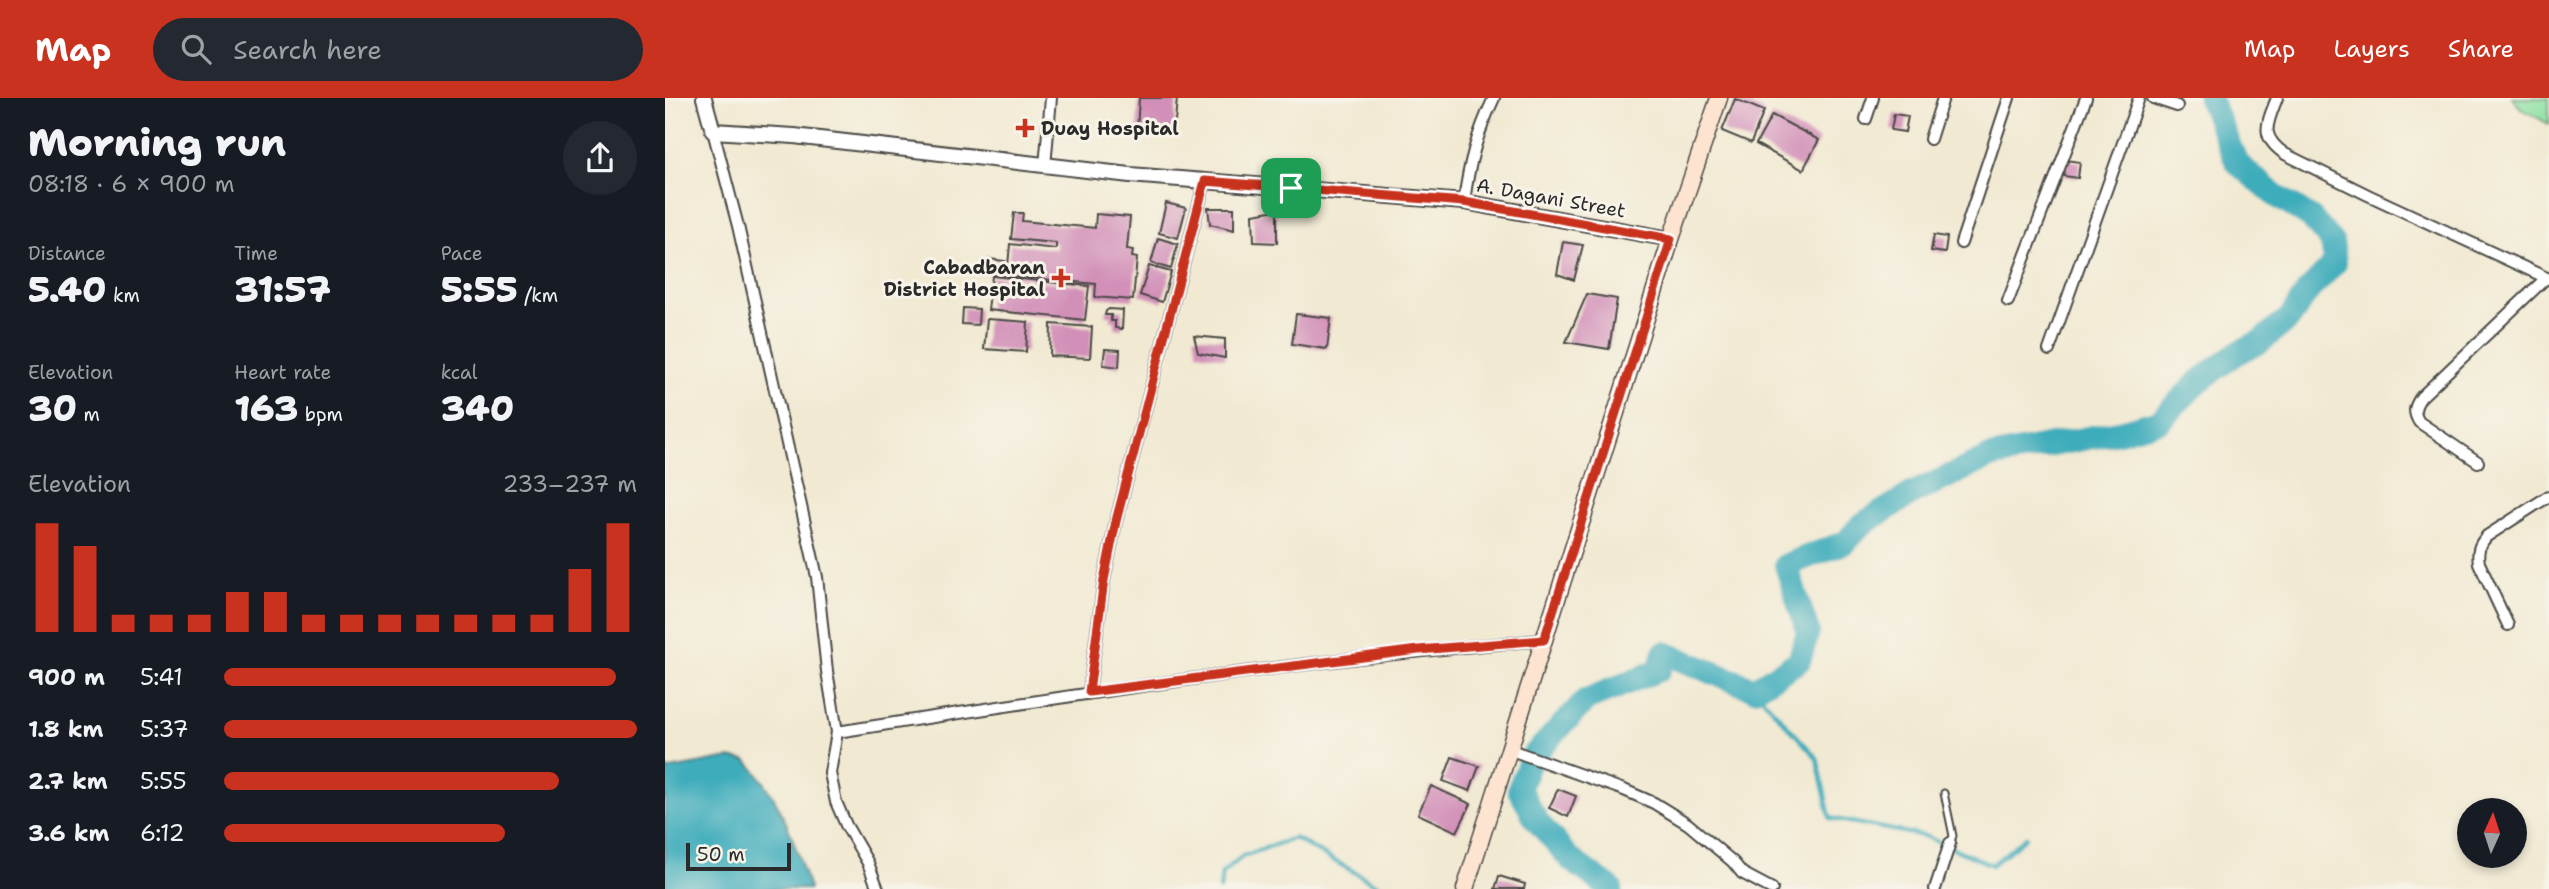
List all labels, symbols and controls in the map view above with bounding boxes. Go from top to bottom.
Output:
search box [153,18,643,81]
text: Map [35,27,111,72]
icon: search [177,30,215,68]
text: Search here [233,32,382,67]
text: Map [2244,33,2295,65]
text: Layers [2333,33,2410,65]
text: Share [2448,33,2514,65]
place label: Duay Hospital [1041,116,1179,141]
text: Morning run [28,117,286,168]
marker: Duay Hospital [1015,118,1035,138]
button: share [563,121,637,195]
pin [1261,158,1321,218]
text: 08:18 · 6 × 900 m [28,169,235,199]
icon: arrive [1272,169,1310,207]
street label: A. Dagani Street [1475,173,1627,223]
text: Distance [28,241,106,266]
text: Time [234,241,278,266]
text: Pace [441,241,482,266]
place label: Cabadbaran District Hospital [883,255,1045,302]
text: 5.40 [28,266,107,313]
text: 31:57 [234,266,331,313]
text: 5:55 [441,266,518,313]
marker: Cabadbaran District Hospital [1051,268,1071,288]
text: km [107,283,140,308]
text: /km [518,283,558,308]
text: Elevation [28,360,113,385]
text: Heart rate [234,360,331,385]
text: kcal [441,360,478,385]
text: 30 [28,385,77,432]
text: 163 [234,385,298,432]
text: 340 [441,385,514,432]
text: m [77,402,100,427]
text: bpm [298,402,343,427]
text: Elevation [28,469,131,499]
text: 233–237 m [502,469,637,499]
text: 900 m [28,662,105,692]
text: 5:41 [140,662,183,692]
text: 1.8 km [28,714,103,744]
text: 5:37 [140,714,189,744]
text: 2.7 km [28,766,108,796]
text: 5:55 [140,766,186,796]
north arrow [2457,798,2527,868]
map controls [2457,798,2527,868]
text: 3.6 km [28,818,109,848]
text: 6:12 [140,818,185,848]
scale bar [686,840,791,872]
text: 50 m [697,842,745,867]

